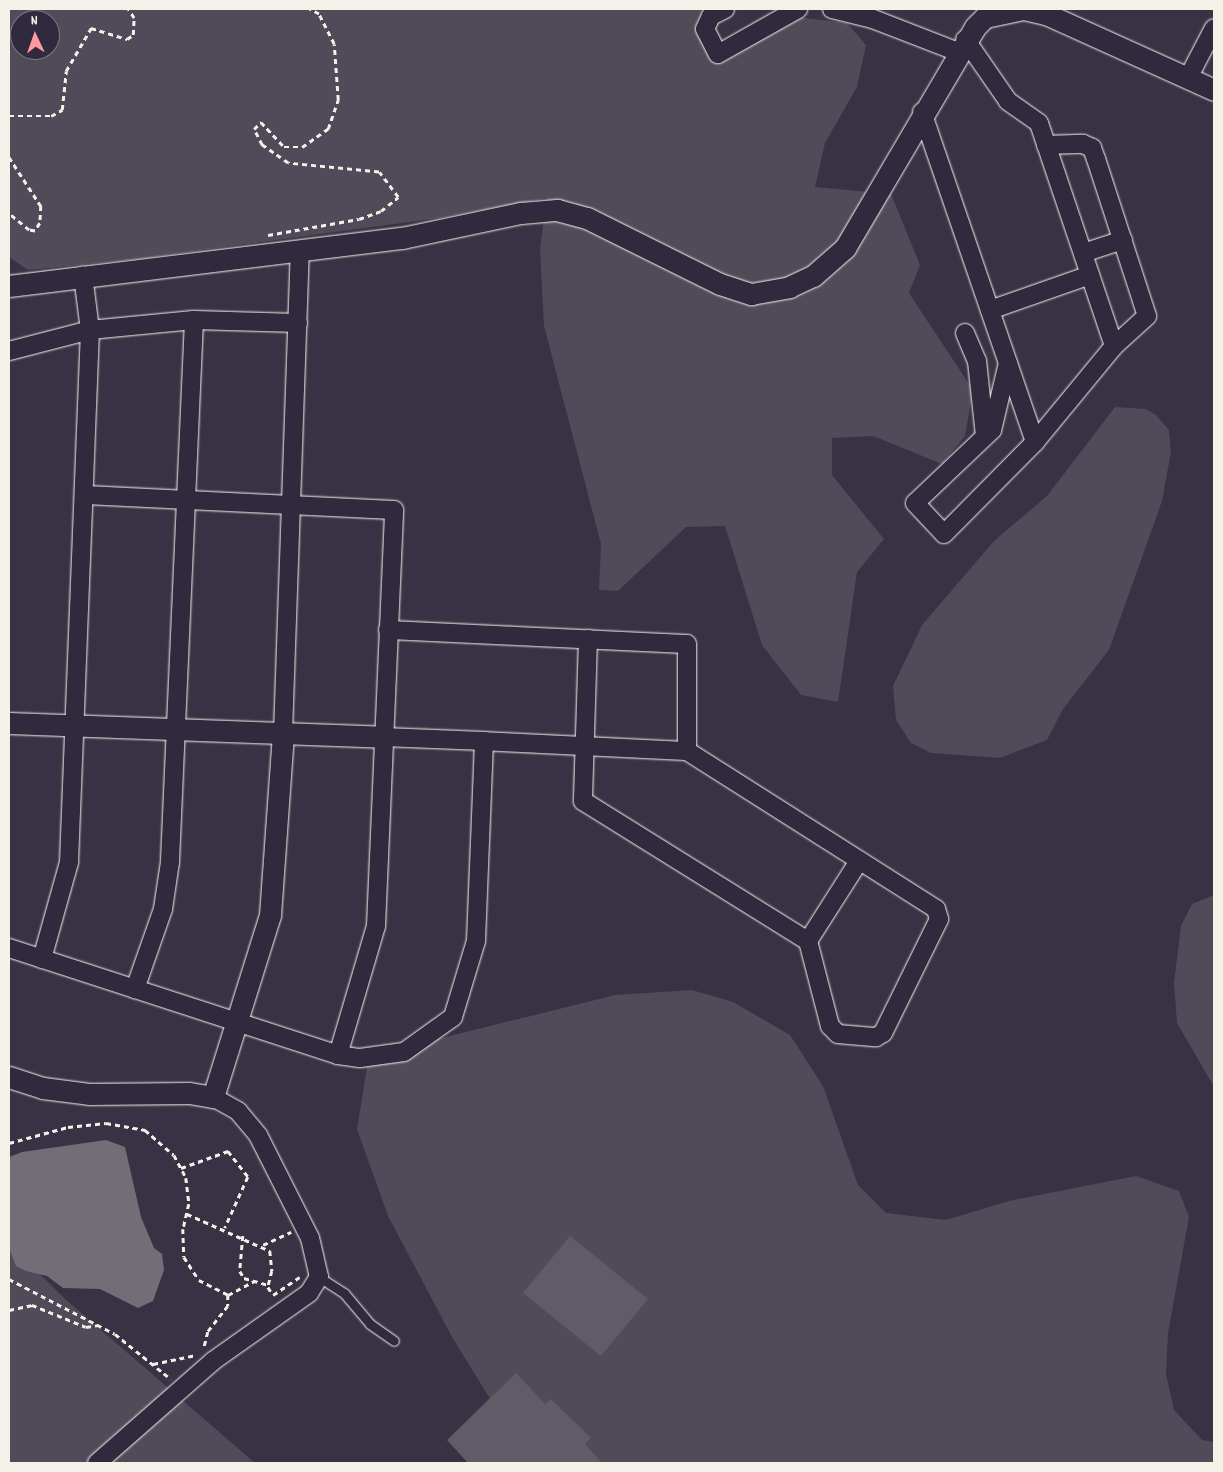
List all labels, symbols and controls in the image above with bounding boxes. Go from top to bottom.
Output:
north arrow [10,10,60,60]
text: N [30,11,38,31]

